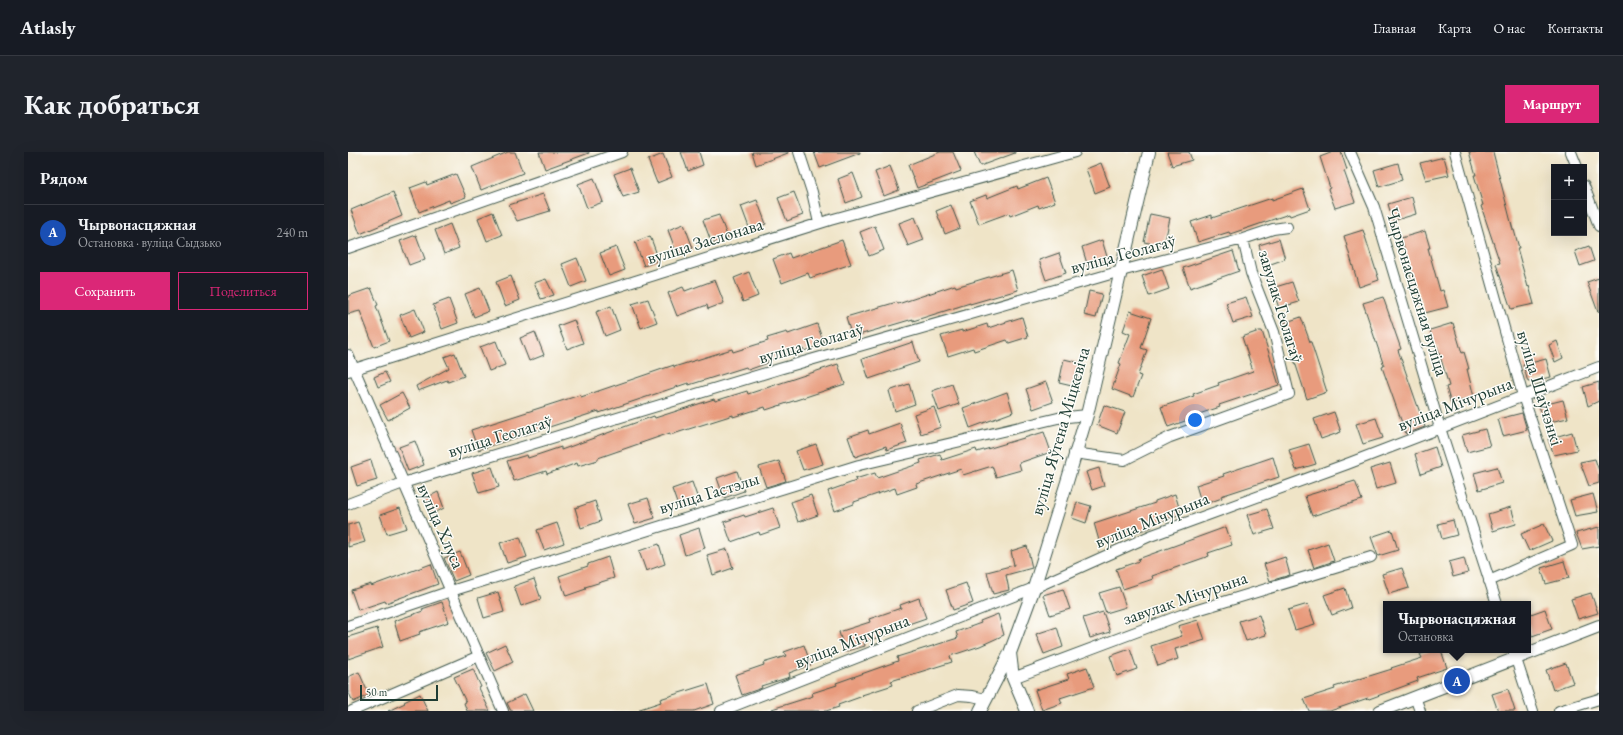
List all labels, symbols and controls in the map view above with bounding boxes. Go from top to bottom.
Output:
text: Atlasly [20,15,76,40]
text: Главная [1373,19,1416,37]
text: Карта [1438,19,1471,37]
text: О нас [1493,19,1525,37]
text: Контакты [1547,19,1603,37]
button: Маршрут [1505,85,1599,123]
text: Как добраться [24,86,200,122]
map controls [1551,164,1587,236]
button: + [1551,164,1587,200]
text: Рядом [40,167,88,189]
button: − [1551,200,1587,236]
street label: Чырвонасцяжная вуліца [1381,205,1454,380]
street label: вуліца Заслонава [644,212,766,269]
text: Чырвонасцяжная [78,215,196,234]
text: A [48,224,58,241]
text: 240 m [277,224,308,241]
street label: вуліца Геолагаў [1068,228,1178,279]
text: Остановка · вуліца Сыдзько [78,234,222,251]
street label: завулак Геолагаў [1253,247,1310,365]
button: Сохранить [40,272,170,310]
button: Поделиться [178,272,308,310]
street label: вуліца Геолагаў [756,317,866,368]
street label: вуліца Шаўчэнкі [1512,327,1569,449]
street label: вуліца Яўгена Міцкевіча [1025,343,1095,518]
street label: вуліца Мічурына [1394,371,1516,436]
street label: вуліца Геолагаў [445,409,555,462]
your location [1185,410,1205,430]
street label: вуліца Гастэлы [656,466,762,519]
street label: вуліца Хлуса [412,480,471,573]
street label: вуліца Мічурына [1091,486,1213,553]
street label: завулак Мічурына [1119,565,1251,630]
popup [1383,601,1531,653]
street label: вуліца Мічурына [791,608,913,673]
text: Чырвонасцяжная [1398,609,1516,628]
text: Остановка [1398,628,1454,645]
pin: A [1444,666,1470,696]
scale bar [360,683,438,702]
text: 50 m [366,685,387,699]

